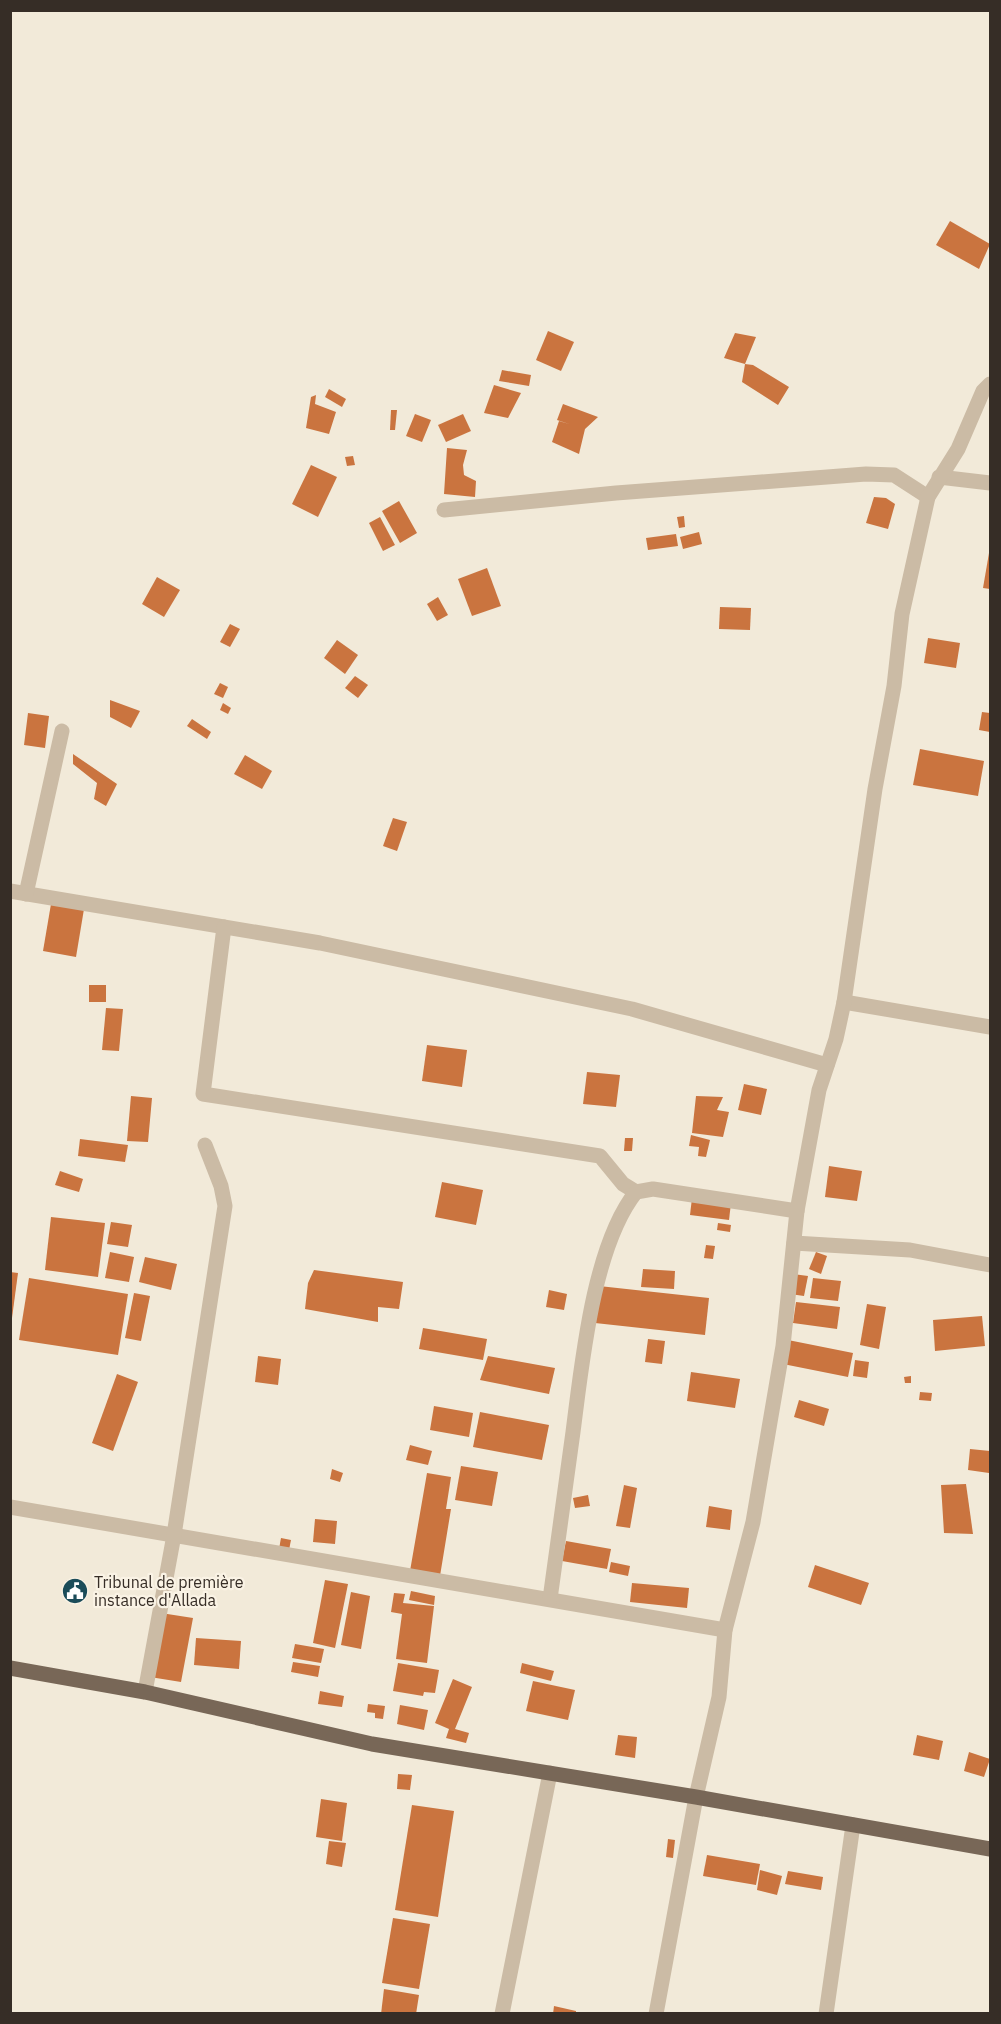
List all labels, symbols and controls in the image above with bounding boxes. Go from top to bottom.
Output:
place label: Tribunal de première instance d'Allada [94,1572,244,1610]
public building icon: Tribunal de première instance d'Allada [60,1576,90,1606]

